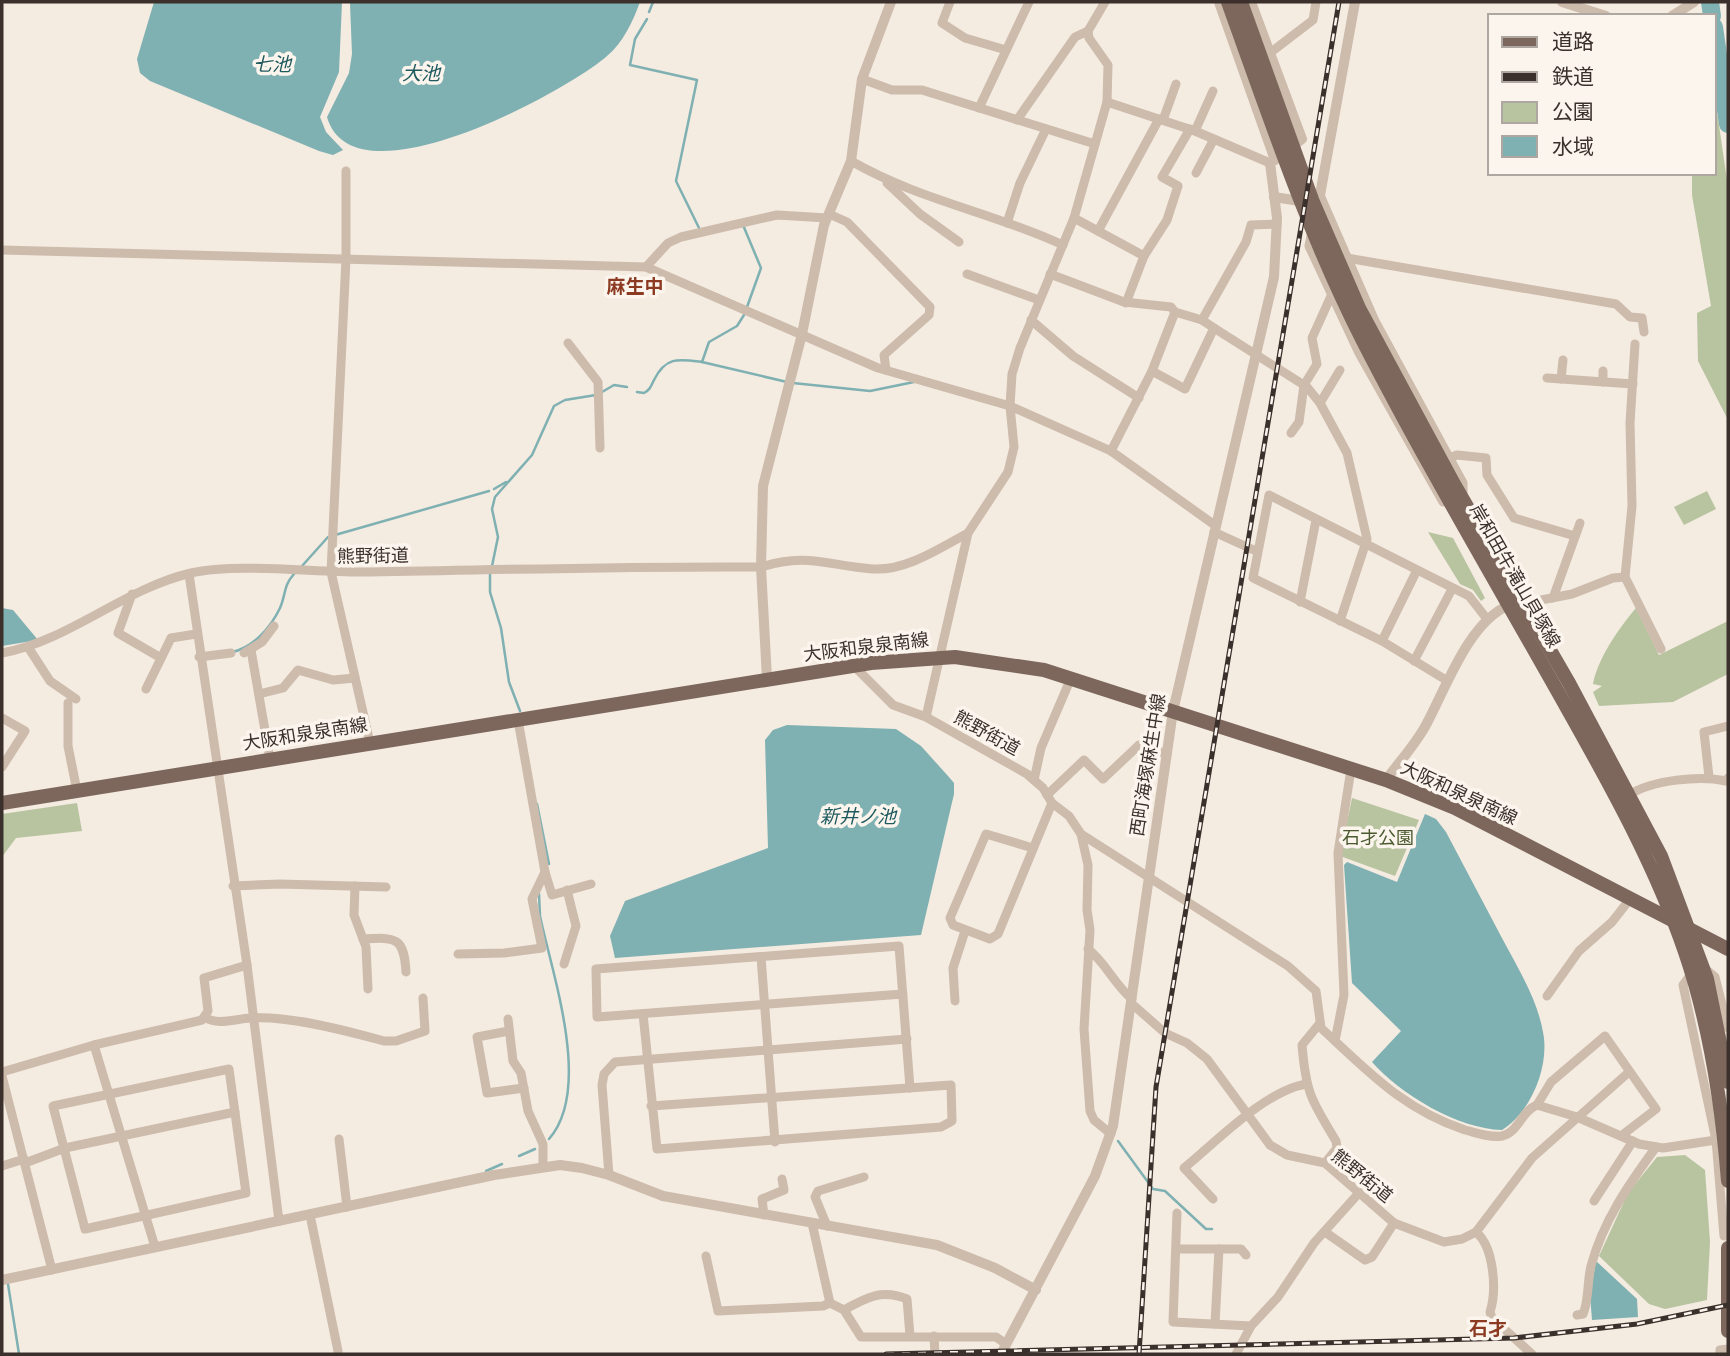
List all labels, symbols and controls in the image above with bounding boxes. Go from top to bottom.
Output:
legend [1488,14,1716,175]
text: 道路 [1552,28,1594,53]
water label: 七池 [253,52,293,75]
water label: 大池 [402,61,442,84]
text: 鉄道 [1552,63,1594,88]
text: 公園 [1552,98,1594,123]
text: 水域 [1552,133,1594,158]
district label: 麻生中 [606,274,664,297]
street label: 岸和田牛滝山貝塚線 [1466,500,1566,651]
street label: 熊野街道 [337,543,409,567]
street label: 大阪和泉泉南線 [802,627,930,665]
street label: 西町海塚麻生中線 [1125,692,1169,838]
street label: 熊野街道 [951,705,1024,759]
street label: 大阪和泉泉南線 [241,712,369,754]
street label: 大阪和泉泉南線 [1398,755,1521,829]
water label: 新井ノ池 [820,804,898,827]
park label: 石才公園 [1342,826,1414,848]
street label: 熊野街道 [1328,1144,1398,1206]
district label: 石才 [1469,1316,1507,1339]

